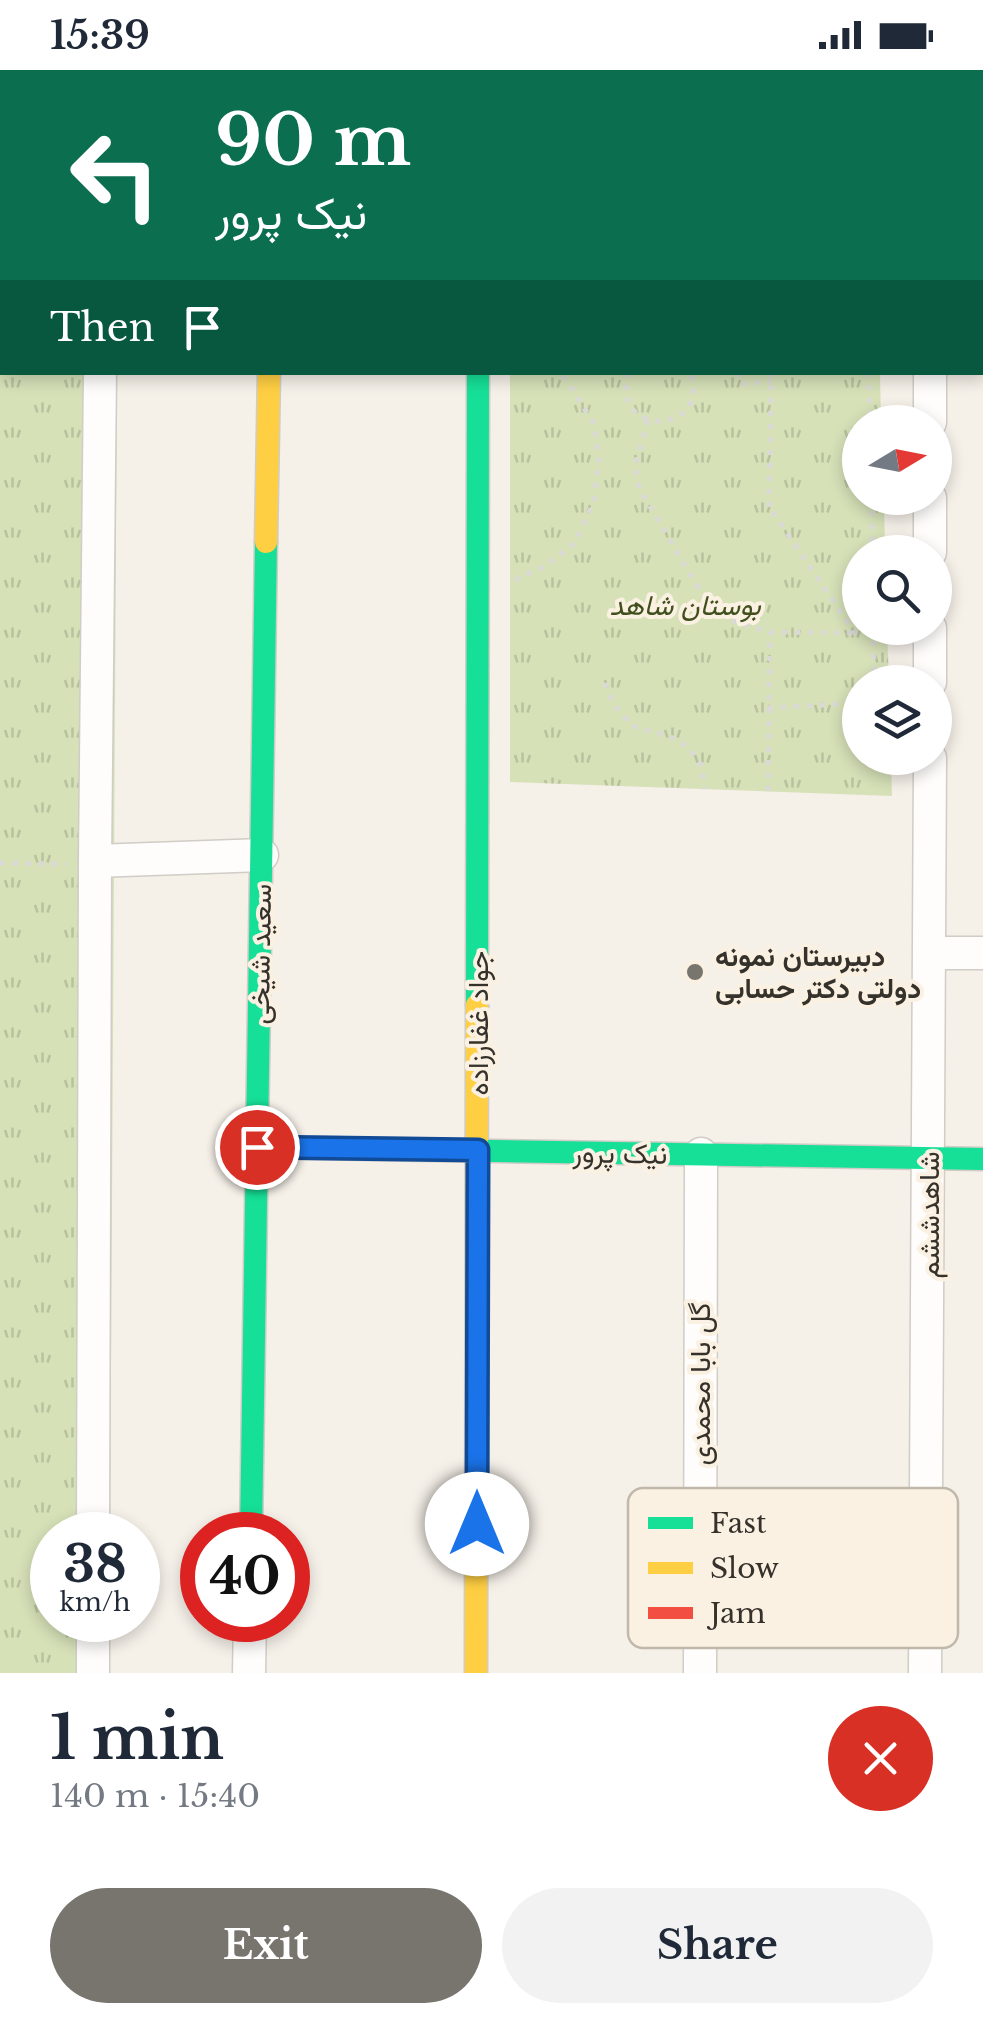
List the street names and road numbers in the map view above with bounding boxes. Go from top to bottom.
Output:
street label: سعید شیخی [242,883,279,1025]
street label: جواد غفارزاده [461,951,496,1095]
street label: نیک پرور [571,1135,668,1173]
street label: شاهدششم [912,1151,948,1279]
street label: گل بابا محمدی [683,1302,718,1466]

